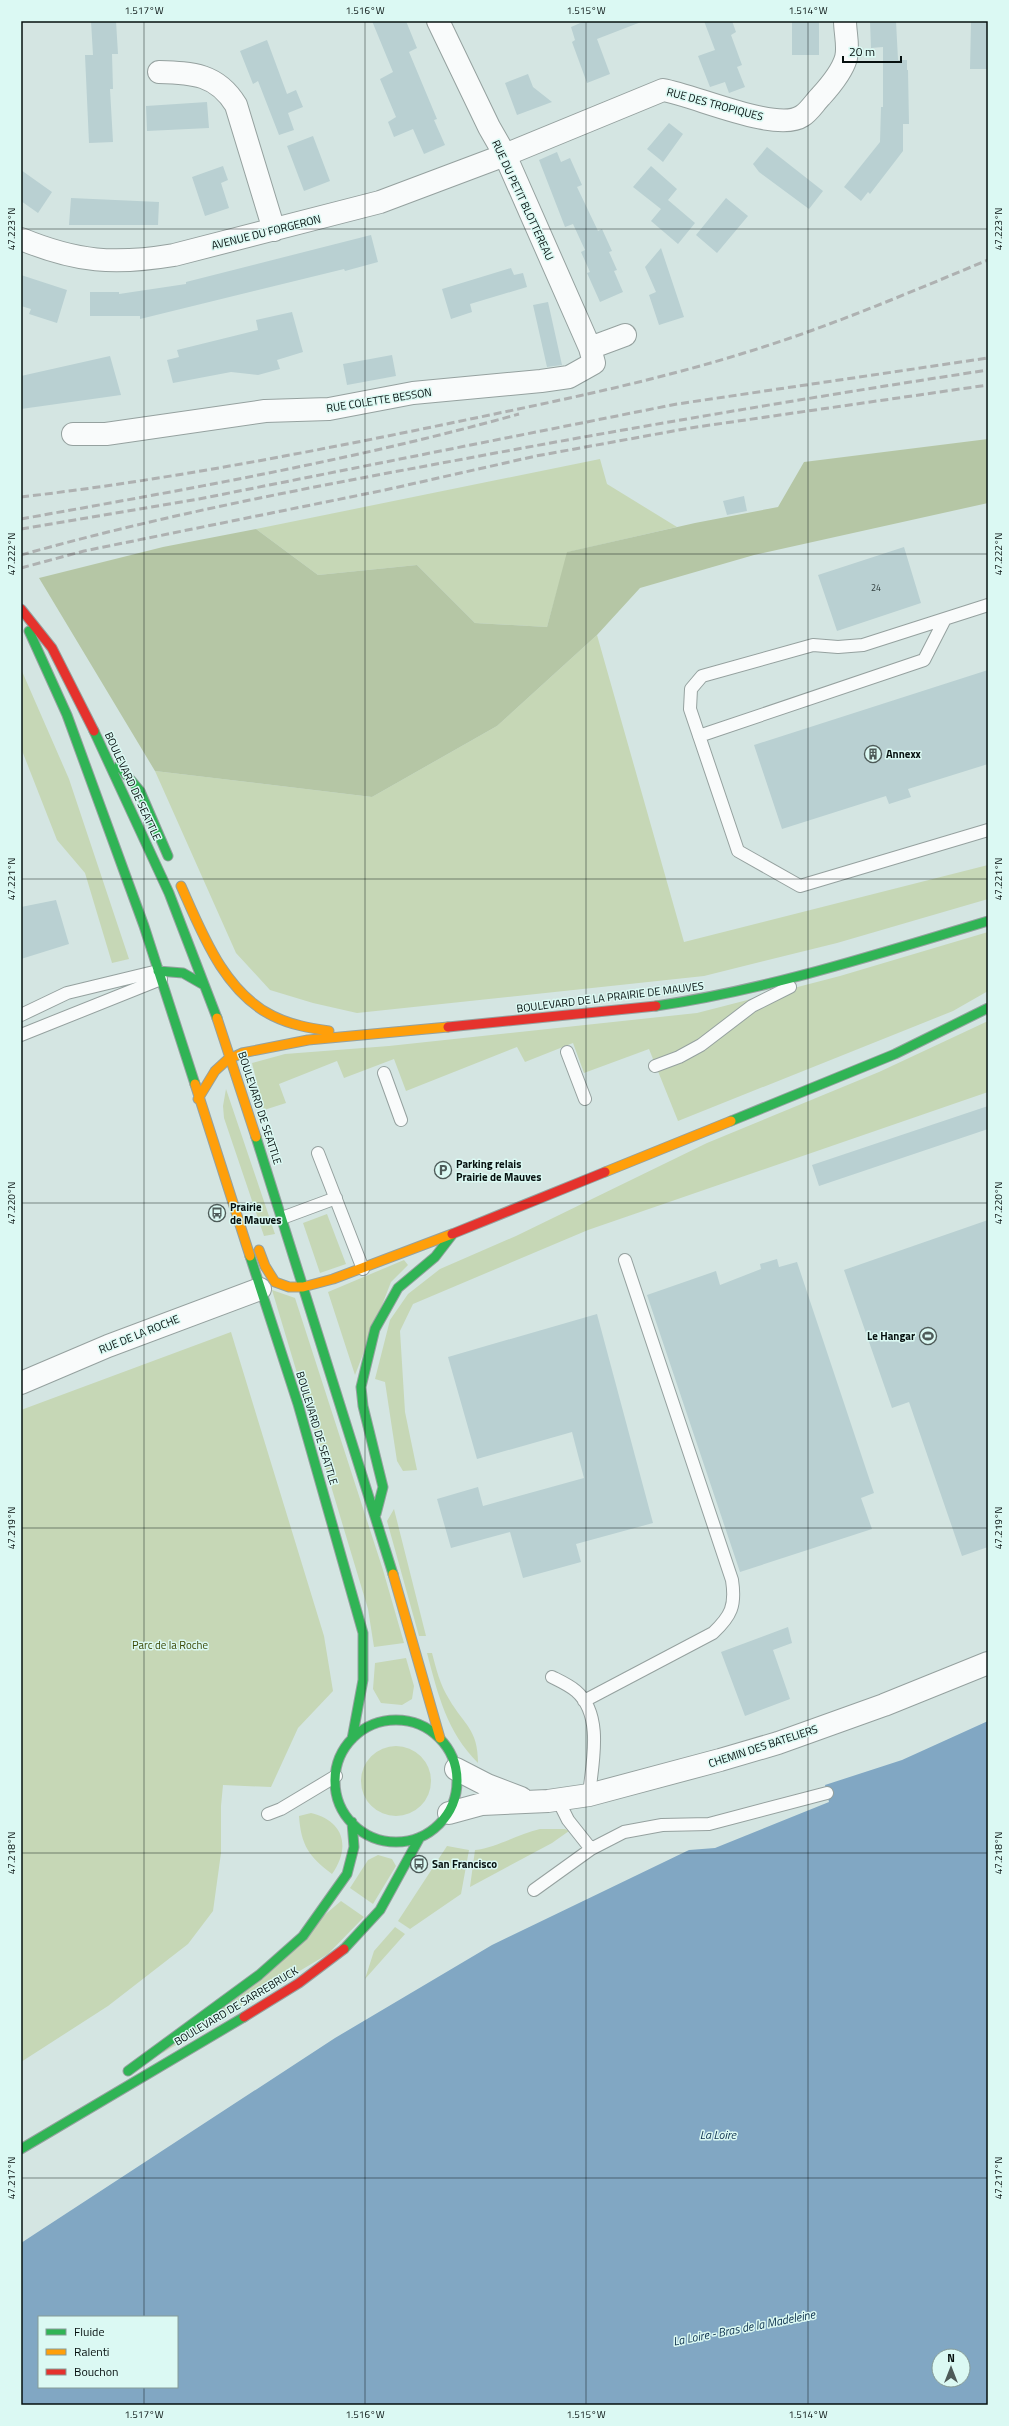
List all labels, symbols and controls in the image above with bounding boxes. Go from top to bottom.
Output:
text: 1.517°W [124,3,164,18]
text: 1.516°W [345,3,385,18]
text: 1.515°W [566,3,606,18]
text: 1.514°W [788,3,828,18]
scale bar [843,38,901,64]
text: 20 m [849,42,875,61]
street label: RUE DES TROPIQUES [665,83,765,125]
street label: RUE DU PETIT BLOTTEREAU [488,137,558,263]
text: 47.223°N [4,208,19,250]
text: 47.223°N [991,208,1006,250]
street label: AVENUE DU FORGERON [210,211,322,253]
street label: RUE COLETTE BESSON [325,384,433,416]
text: 47.222°N [4,533,19,575]
text: 47.222°N [991,533,1006,575]
house number: 24 [871,581,881,594]
street label: BOULEVARD DE SEATTLE [101,729,165,843]
building icon: Annexx [863,744,883,764]
place label: Annexx [886,746,922,762]
text: 47.221°N [4,858,19,900]
text: 47.221°N [991,858,1006,900]
street label: BOULEVARD DE LA PRAIRIE DE MAUVES [515,978,705,1016]
street label: BOULEVARD DE SEATTLE [234,1049,286,1167]
place label: Parking relais Prairie de Mauves [456,1156,541,1185]
parking icon: Parking relais Prairie de Mauves [433,1160,453,1180]
text: 47.220°N [4,1182,19,1224]
text: 47.220°N [991,1182,1006,1224]
place label: Prairie de Mauves [230,1199,281,1228]
bus stop icon: Prairie de Mauves [207,1203,227,1223]
street label: RUE DE LA ROCHE [96,1311,182,1357]
sports icon: Le Hangar [918,1326,938,1346]
place label: Le Hangar [867,1328,915,1344]
street label: BOULEVARD DE SEATTLE [292,1369,342,1487]
text: 47.219°N [4,1507,19,1549]
text: 47.219°N [991,1507,1006,1549]
park label: Parc de la Roche [132,1637,208,1653]
street label: CHEMIN DES BATELIERS [706,1721,820,1771]
text: 47.218°N [4,1832,19,1874]
text: 47.218°N [991,1832,1006,1874]
bus stop icon: San Francisco [409,1854,429,1874]
place label: San Francisco [432,1856,497,1872]
street label: BOULEVARD DE SARREBRUCK [171,1962,302,2049]
water label: La Loire [700,2125,738,2144]
text: 47.217°N [4,2157,19,2199]
text: 47.217°N [991,2157,1006,2199]
water label: La Loire - Bras de la Madeleine [671,2304,818,2351]
legend [38,2316,178,2388]
text: Fluide [74,2322,105,2341]
text: Ralenti [74,2342,109,2361]
north arrow [931,2348,971,2388]
text: N [947,2350,955,2366]
text: Bouchon [74,2362,119,2381]
text: 1.517°W [124,2407,164,2422]
text: 1.516°W [345,2407,385,2422]
text: 1.515°W [566,2407,606,2422]
text: 1.514°W [788,2407,828,2422]

